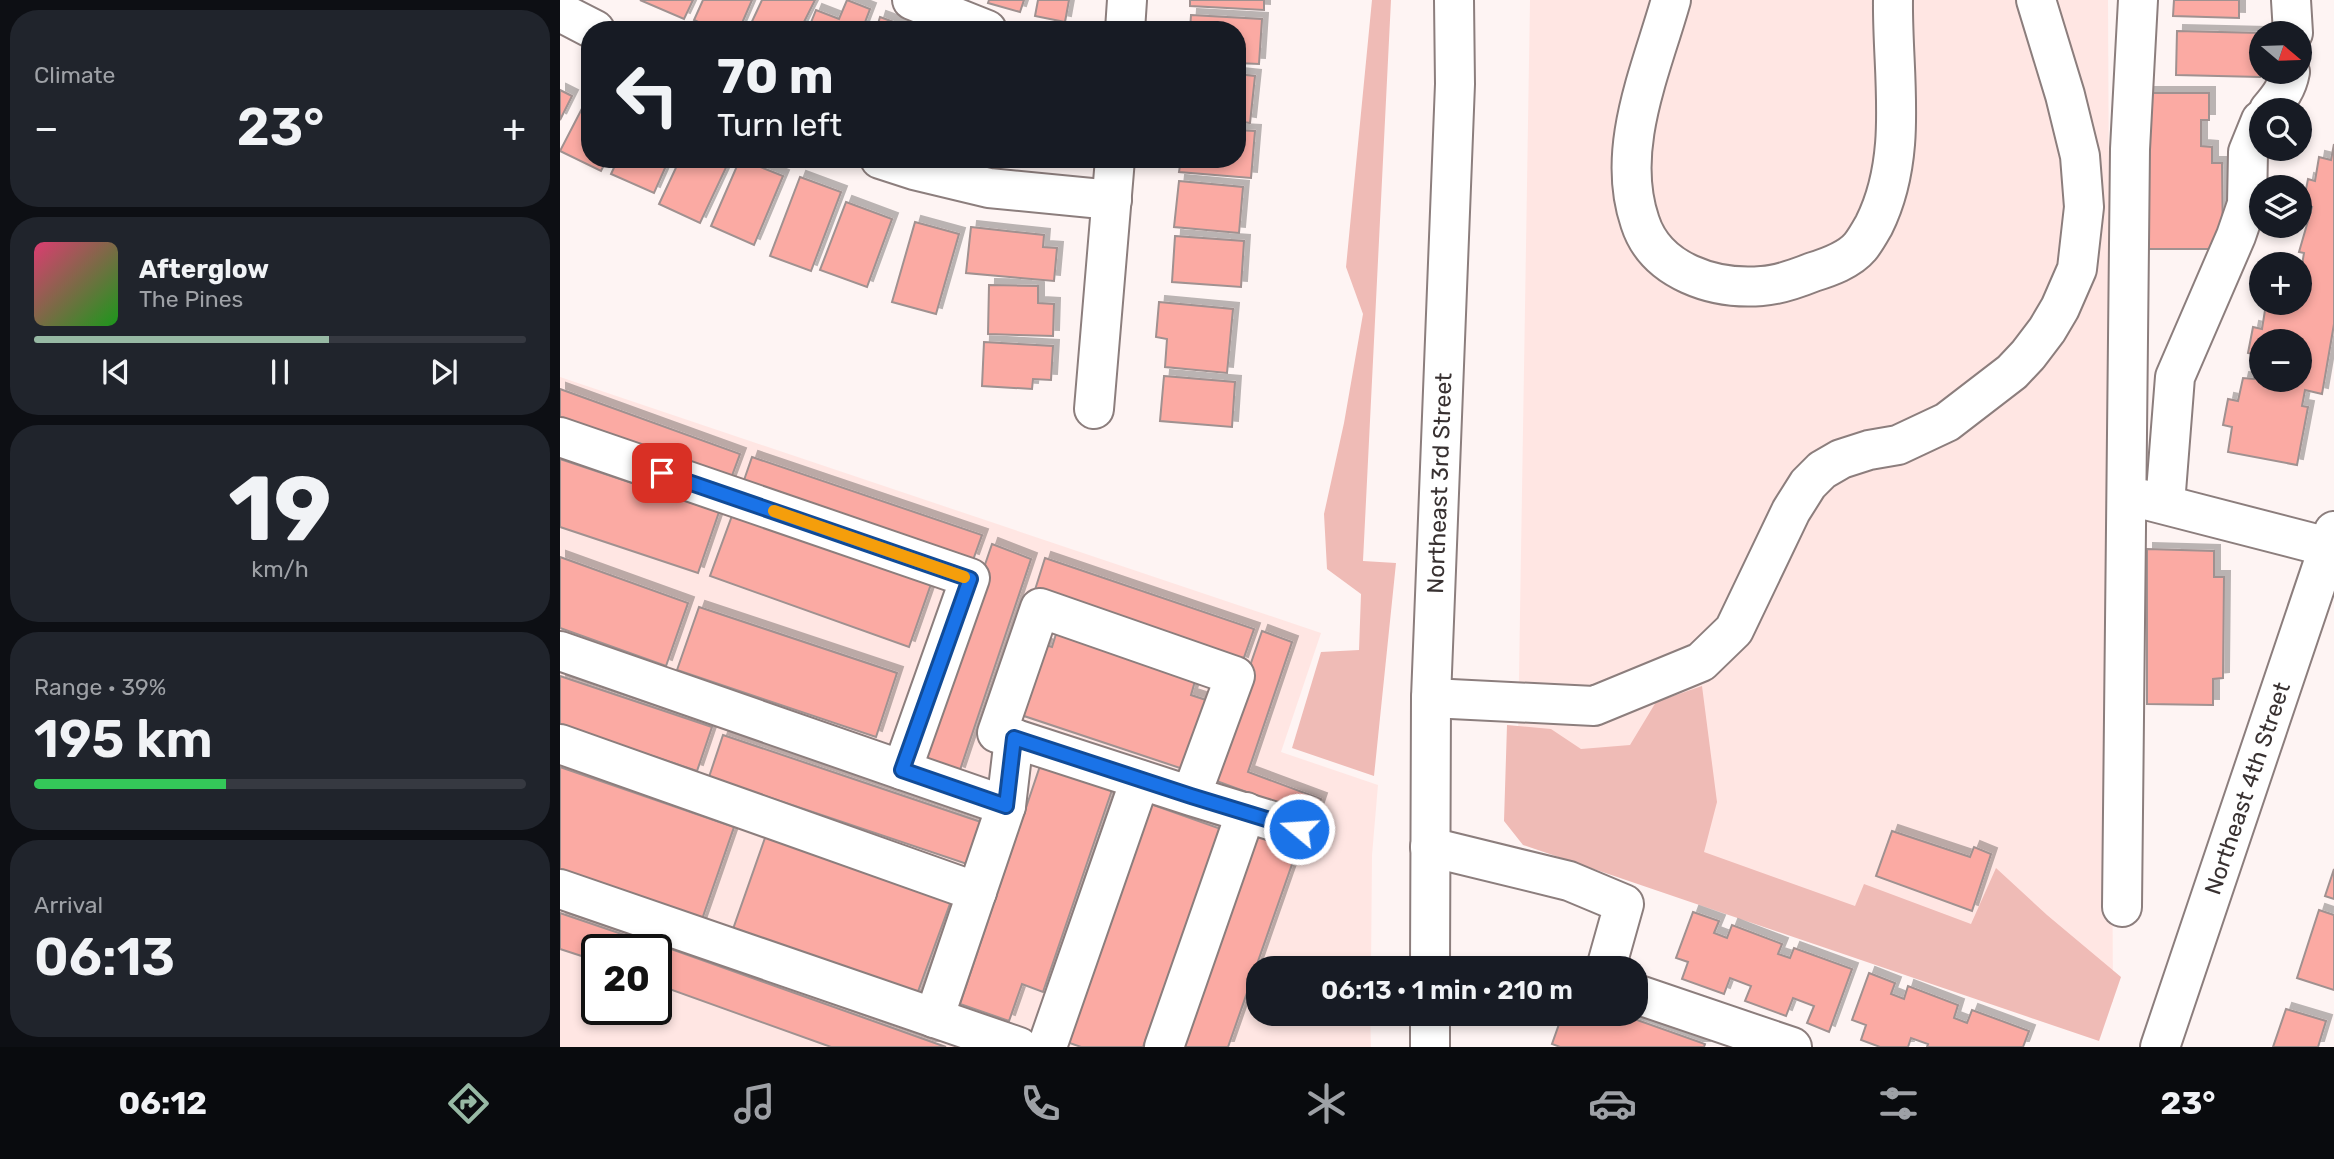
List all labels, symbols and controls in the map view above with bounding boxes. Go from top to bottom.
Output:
north arrow [2249,21,2312,84]
map controls [2249,21,2312,392]
text: 70 m [717,47,834,105]
icon: left [602,49,693,140]
text: Climate [34,61,115,89]
text: 23° [237,96,324,158]
button: search [2249,98,2312,161]
text: − [34,105,59,151]
text: + [502,105,526,151]
text: Turn left [717,106,842,144]
button: layers [2249,175,2312,238]
button: + [2249,252,2312,315]
text: Afterglow [139,254,269,285]
text: The Pines [139,285,243,313]
button: − [2249,329,2312,392]
icon: previous [97,353,135,391]
icon: pause [261,353,299,391]
icon: next [425,353,463,391]
street label: Northeast 3rd Street [1421,372,1458,594]
pin [632,443,692,503]
icon: arrive [643,454,681,492]
text: 19 [228,455,332,563]
text: km/h [251,555,309,583]
text: Range · 39% [34,673,166,701]
street label: Northeast 4th Street [2198,678,2296,898]
text: 195 km [34,708,213,770]
position arrow [1262,792,1336,866]
text: Arrival [34,891,103,919]
text: 06:13 [34,926,175,988]
speed limit sign: 20 [581,934,672,1025]
text: 06:13 · 1 min · 210 m [1321,975,1573,1006]
icon: directions [444,1079,493,1128]
icon: music [730,1079,779,1128]
icon: phone [1016,1079,1065,1128]
icon: climate [1302,1079,1351,1128]
icon: car [1588,1079,1637,1128]
icon: filters [1874,1079,1923,1128]
text: 06:12 [119,1084,207,1122]
text: 23° [2160,1084,2215,1122]

